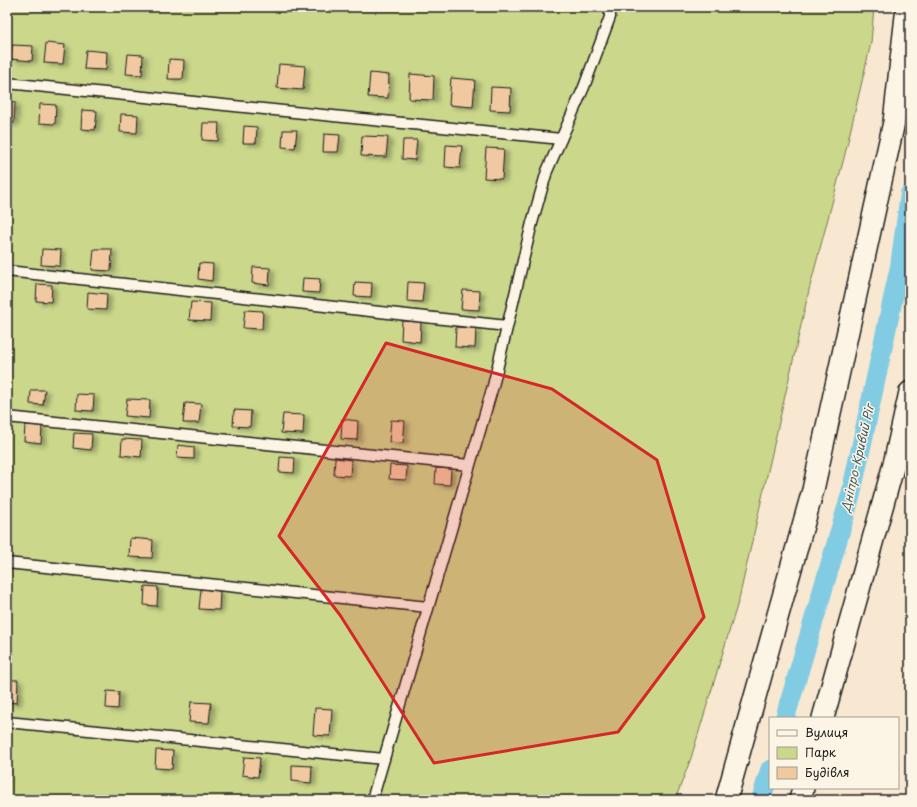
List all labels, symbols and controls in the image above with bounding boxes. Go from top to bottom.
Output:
water label: Дніпро-Кривий Ріг [836,401,878,514]
legend [769,717,899,789]
text: Вулиця [805,723,848,741]
text: Парк [805,743,837,761]
text: Будівля [805,763,850,781]

